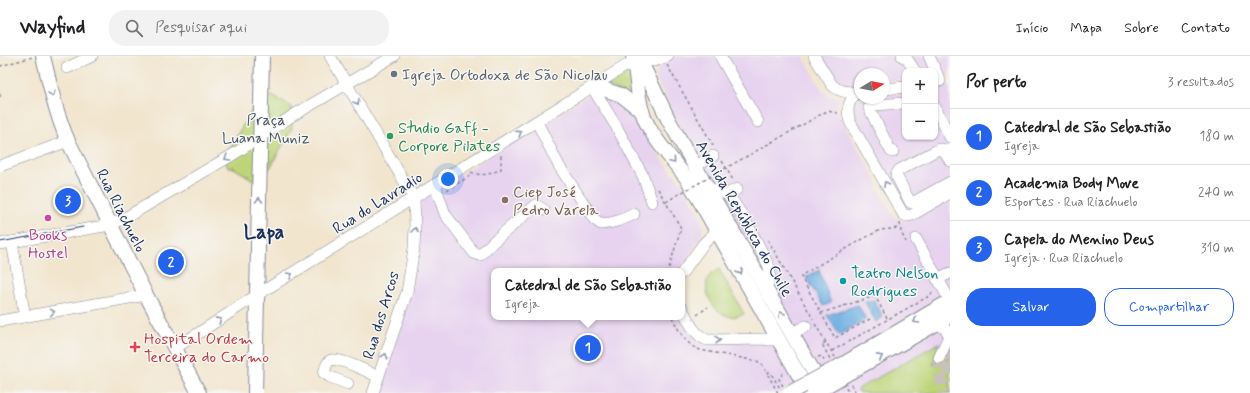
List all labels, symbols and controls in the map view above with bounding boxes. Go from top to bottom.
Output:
search box [109,10,389,46]
text: Wayfind [20,15,85,40]
icon: search [123,17,145,39]
text: Pesquisar aqui [155,18,247,38]
text: Início [1015,19,1048,37]
text: Mapa [1070,19,1102,37]
text: Sobre [1124,19,1159,37]
text: Contato [1181,19,1230,37]
place label: Igreja Ortodoxa de São Nicolau [402,65,608,86]
north arrow [854,68,890,104]
map controls [902,68,938,140]
button: + [902,68,938,104]
marker: Igreja Ortodoxa de São Nicolau [389,69,399,79]
text: Por perto [966,71,1027,93]
text: 3 resultados [1168,74,1234,91]
one-way arrow [47,91,55,97]
one-way arrow [352,98,359,105]
button: − [902,104,938,140]
park label: Praça Luana Muniz [222,110,310,149]
place label: Studio Gaff - Corpore Pilates [398,118,500,157]
text: Catedral de São Sebastião [1004,118,1171,138]
text: 1 [976,128,982,145]
text: 180 m [1199,128,1234,145]
one-way arrow [515,130,522,137]
marker: Studio Gaff - Corpore Pilates [385,131,395,141]
street label: Avenida República do Chile [690,137,797,301]
text: Igreja [1004,138,1039,155]
one-way arrow [224,153,231,160]
one-way arrow [669,157,676,164]
street label: Rua Riachuelo [91,165,151,256]
street label: Rua do Lavradio [329,167,427,239]
your location [438,169,458,189]
text: Academia Body Move [1004,174,1139,194]
one-way arrow [883,181,891,188]
place label: Ciep José Pedro Varela [513,182,599,221]
text: 2 [976,184,982,201]
text: 240 m [1198,184,1234,201]
pin: 3 [55,186,81,216]
text: Esportes · Rua Riachuelo [1004,194,1137,211]
marker: Ciep José Pedro Varela [500,195,510,205]
one-way arrow [255,197,263,203]
marker: Books Hostel [43,213,53,223]
district label: Lapa [244,219,284,246]
place label: Books Hostel [28,225,68,264]
one-way arrow [411,227,419,233]
text: Capela do Menino Deus [1004,230,1154,250]
text: 3 [976,240,982,257]
text: 310 m [1201,240,1234,257]
pin: 2 [158,247,184,277]
text: Igreja · Rua Riachuelo [1004,250,1123,267]
place label: Teatro Nelson Rodrigues [851,263,938,302]
popup [491,268,685,320]
one-way arrow [736,268,743,275]
street label: Rua dos Arcos [358,269,405,362]
one-way arrow [286,272,293,280]
text: Catedral de São Sebastião [504,276,672,296]
marker: Teatro Nelson Rodrigues [838,276,848,286]
button: Salvar [966,288,1096,326]
button: Compartilhar [1104,288,1234,326]
text: Igreja [504,296,540,313]
one-way arrow [49,308,55,317]
one-way arrow [778,311,786,318]
one-way arrow [215,317,222,325]
one-way arrow [913,317,920,324]
place label: Hospital Ordem Terceira do Carmo [144,329,269,368]
pin: 1 [575,333,601,363]
one-way arrow [715,335,721,344]
marker: Hospital Ordem Terceira do Carmo [129,341,141,353]
one-way arrow [381,353,389,360]
one-way arrow [876,354,883,361]

